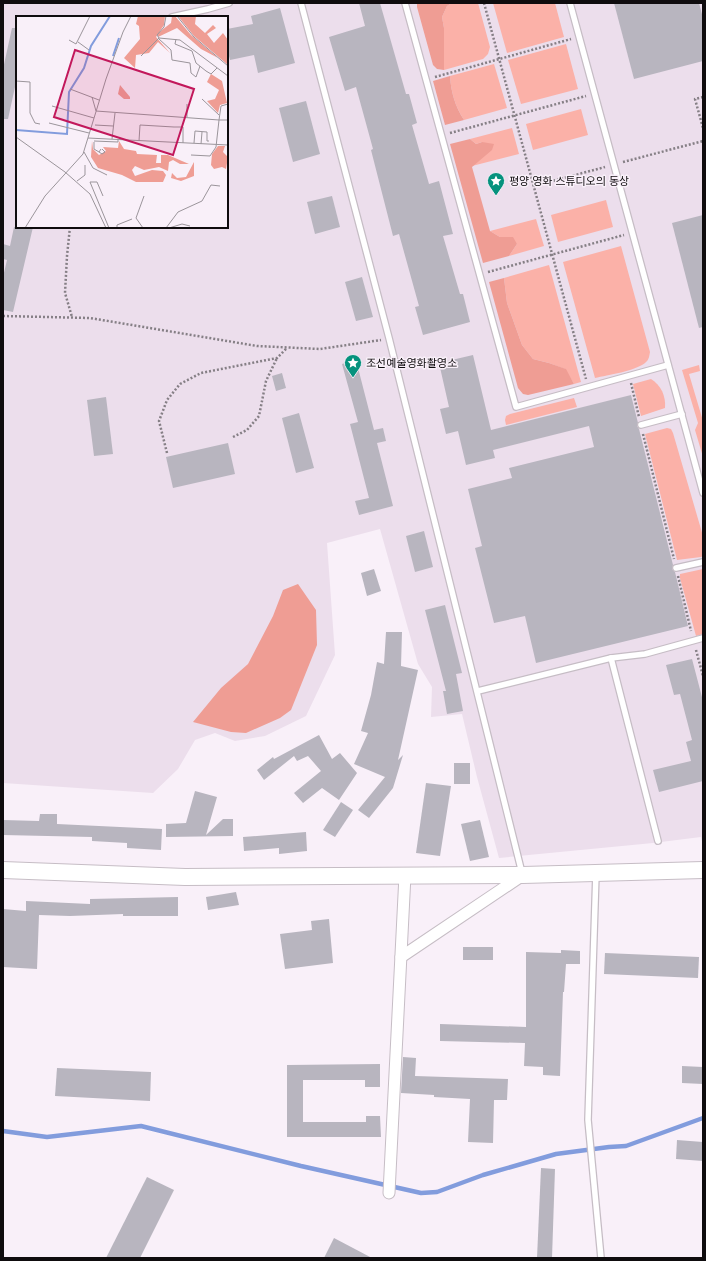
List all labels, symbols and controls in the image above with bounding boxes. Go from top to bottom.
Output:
inset map [16,16,228,228]
place icon: 평양 영화 스튜디오의 동상 [486,171,506,196]
place label: 평양 영화 스튜디오의 동상 [509,174,629,188]
place icon: 조선예술영화촬영소 [343,353,363,378]
place label: 조선예술영화촬영소 [366,356,457,370]

